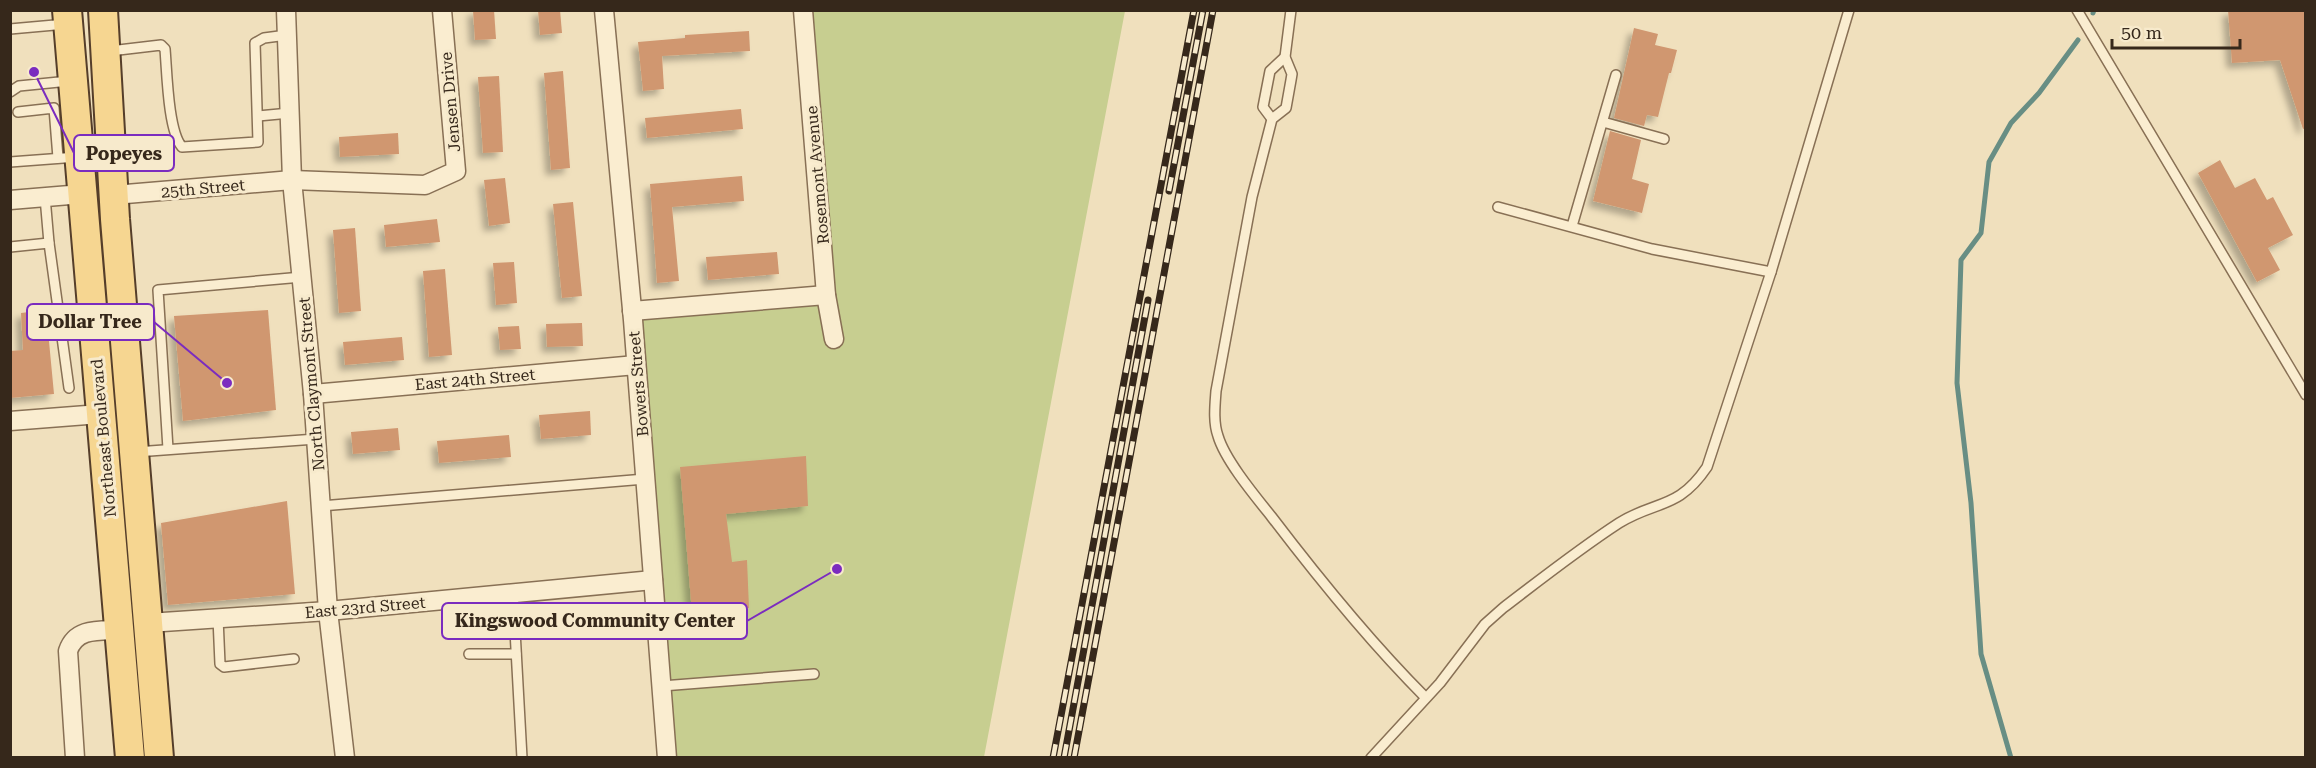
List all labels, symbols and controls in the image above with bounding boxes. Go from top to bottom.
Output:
scale bar [2112,12,2240,50]
text: 50 m [2121,22,2162,43]
street label: Jensen Drive [437,51,464,153]
street label: Rosemont Avenue [802,105,833,245]
callout: Popeyes [74,135,174,171]
text: Popeyes [86,143,162,164]
street label: 25th Street [160,175,246,202]
street label: North Claymont Street [294,296,329,472]
callout: Dollar Tree [27,304,154,340]
text: Dollar Tree [38,311,142,332]
street label: Bowers Street [624,330,653,438]
street label: Northeast Boulevard [87,358,120,518]
street label: East 24th Street [414,365,536,394]
street label: East 23rd Street [304,593,426,622]
callout: Kingswood Community Center [442,603,747,639]
text: Kingswood Community Center [455,610,735,631]

